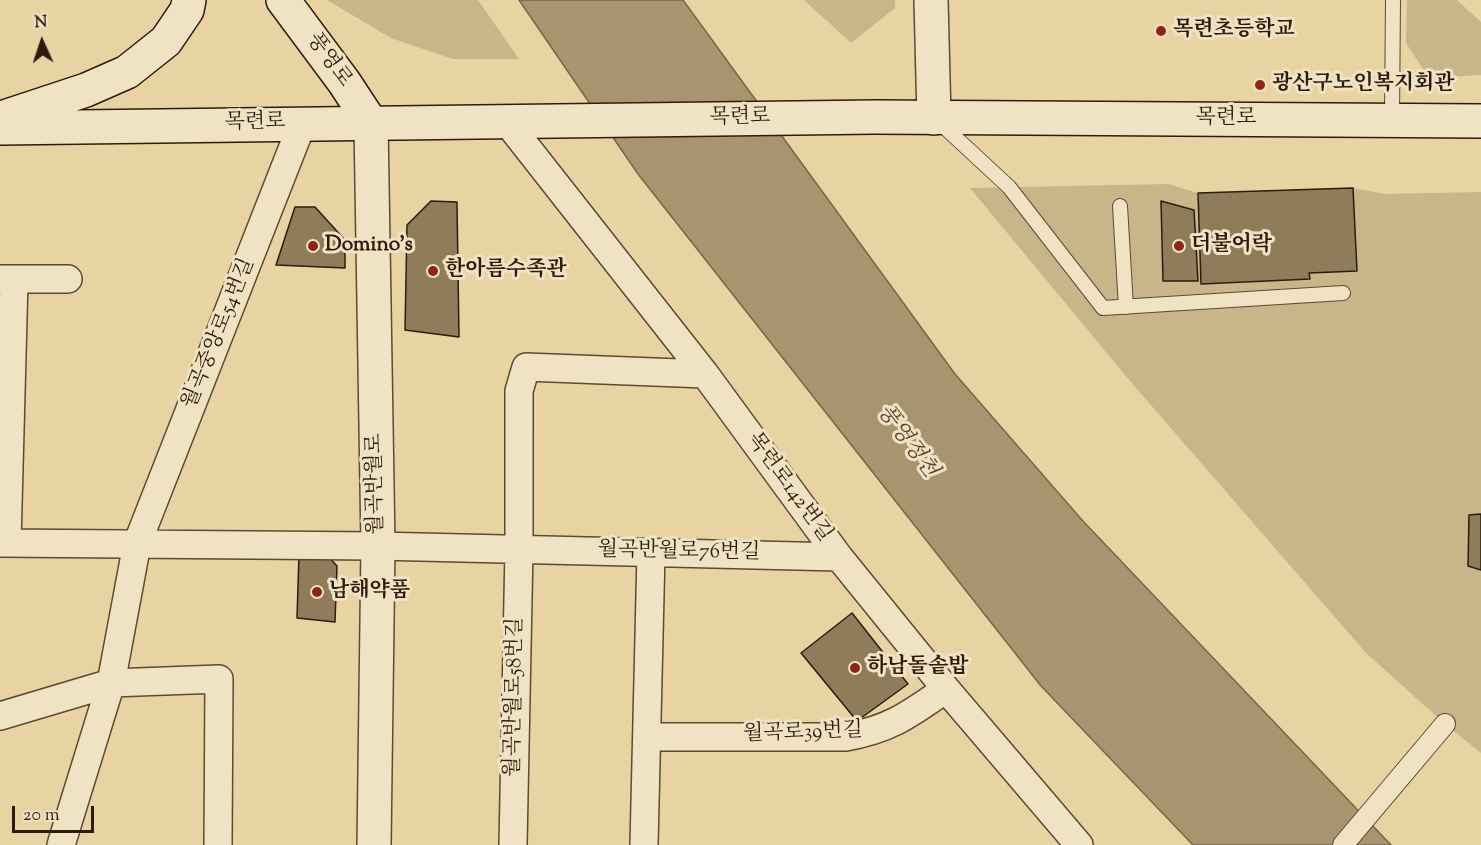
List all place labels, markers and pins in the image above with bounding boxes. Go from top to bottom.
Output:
place label: 목련초등학교 [1173,18,1295,44]
marker: 목련초등학교 [1154,24,1168,38]
place label: 광산구노인복지회관 [1272,72,1455,98]
marker: 광산구노인복지회관 [1253,78,1267,92]
place label: Domino's [325,233,413,259]
place label: 더불어락 [1191,233,1272,259]
marker: Domino's [306,239,320,253]
marker: 더불어락 [1172,239,1186,253]
place label: 한아름수족관 [445,258,567,284]
marker: 한아름수족관 [426,264,440,278]
place label: 남해약품 [329,579,410,605]
marker: 남해약품 [310,585,324,599]
place label: 하남돌솥밥 [867,655,968,681]
marker: 하남돌솥밥 [848,661,862,675]

